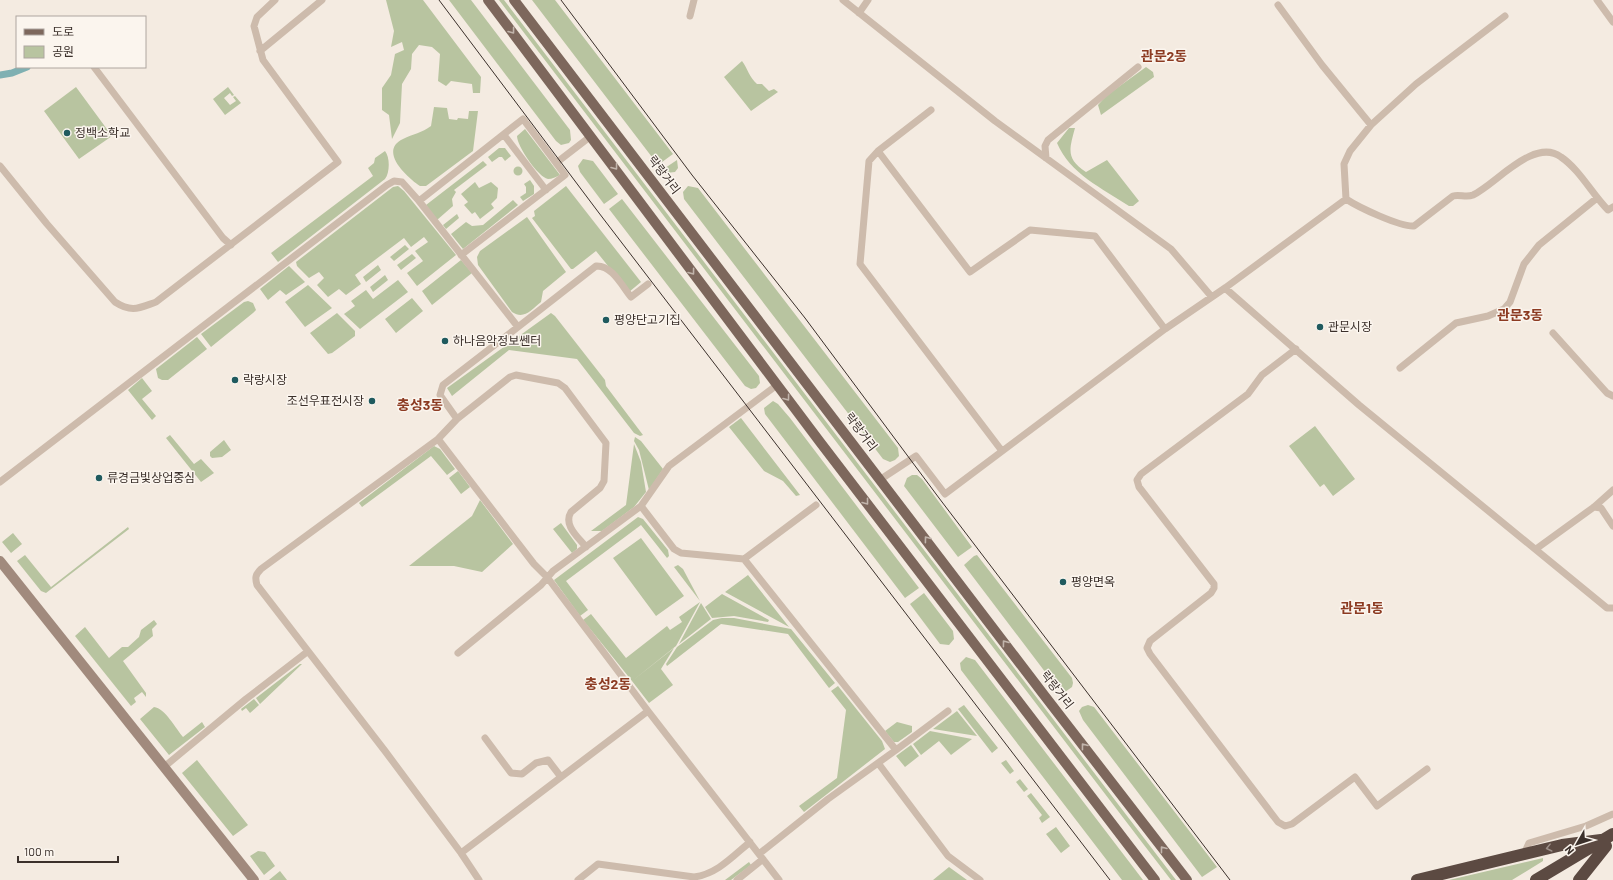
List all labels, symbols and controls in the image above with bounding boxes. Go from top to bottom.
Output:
legend [16,16,146,68]
text: 도로 [52,24,74,38]
one-way arrow [507,27,514,34]
text: 공원 [52,44,74,58]
district label: 관문2동 [1141,47,1187,64]
place label: 정백소학교 [75,125,130,139]
marker: 정백소학교 [62,128,72,138]
street label: 락랑거리 [646,153,684,196]
one-way arrow [610,163,617,170]
one-way arrow [687,267,694,274]
district label: 관문3동 [1497,306,1543,323]
place label: 평양단고기집 [614,312,680,326]
marker: 평양단고기집 [601,315,611,325]
place label: 관문시장 [1328,319,1372,333]
marker: 관문시장 [1315,322,1325,332]
place label: 하나음악정보쎈터 [453,333,541,347]
marker: 하나음악정보쎈터 [440,336,450,346]
place label: 락랑시장 [243,372,287,386]
marker: 락랑시장 [230,375,240,385]
place label: 조선우표전시장 [287,393,364,407]
one-way arrow [782,394,789,401]
marker: 조선우표전시장 [367,396,377,406]
district label: 충성3동 [397,396,443,413]
street label: 락랑거리 [843,410,881,453]
place label: 류경금빛상업중심 [107,470,195,484]
marker: 류경금빛상업중심 [94,473,104,483]
one-way arrow [861,497,868,504]
one-way arrow [924,537,931,544]
place label: 평양면옥 [1071,574,1115,588]
marker: 평양면옥 [1058,577,1068,587]
district label: 관문1동 [1340,599,1384,616]
one-way arrow [1002,640,1010,647]
street label: 락랑거리 [1039,668,1077,711]
district label: 충성2동 [585,675,631,692]
one-way arrow [1082,744,1089,751]
north arrow [1557,824,1597,864]
scale bar [18,838,118,864]
one-way arrow [1546,843,1552,851]
text: 100 m [24,844,54,858]
text: N [1561,844,1576,858]
one-way arrow [1161,847,1168,854]

